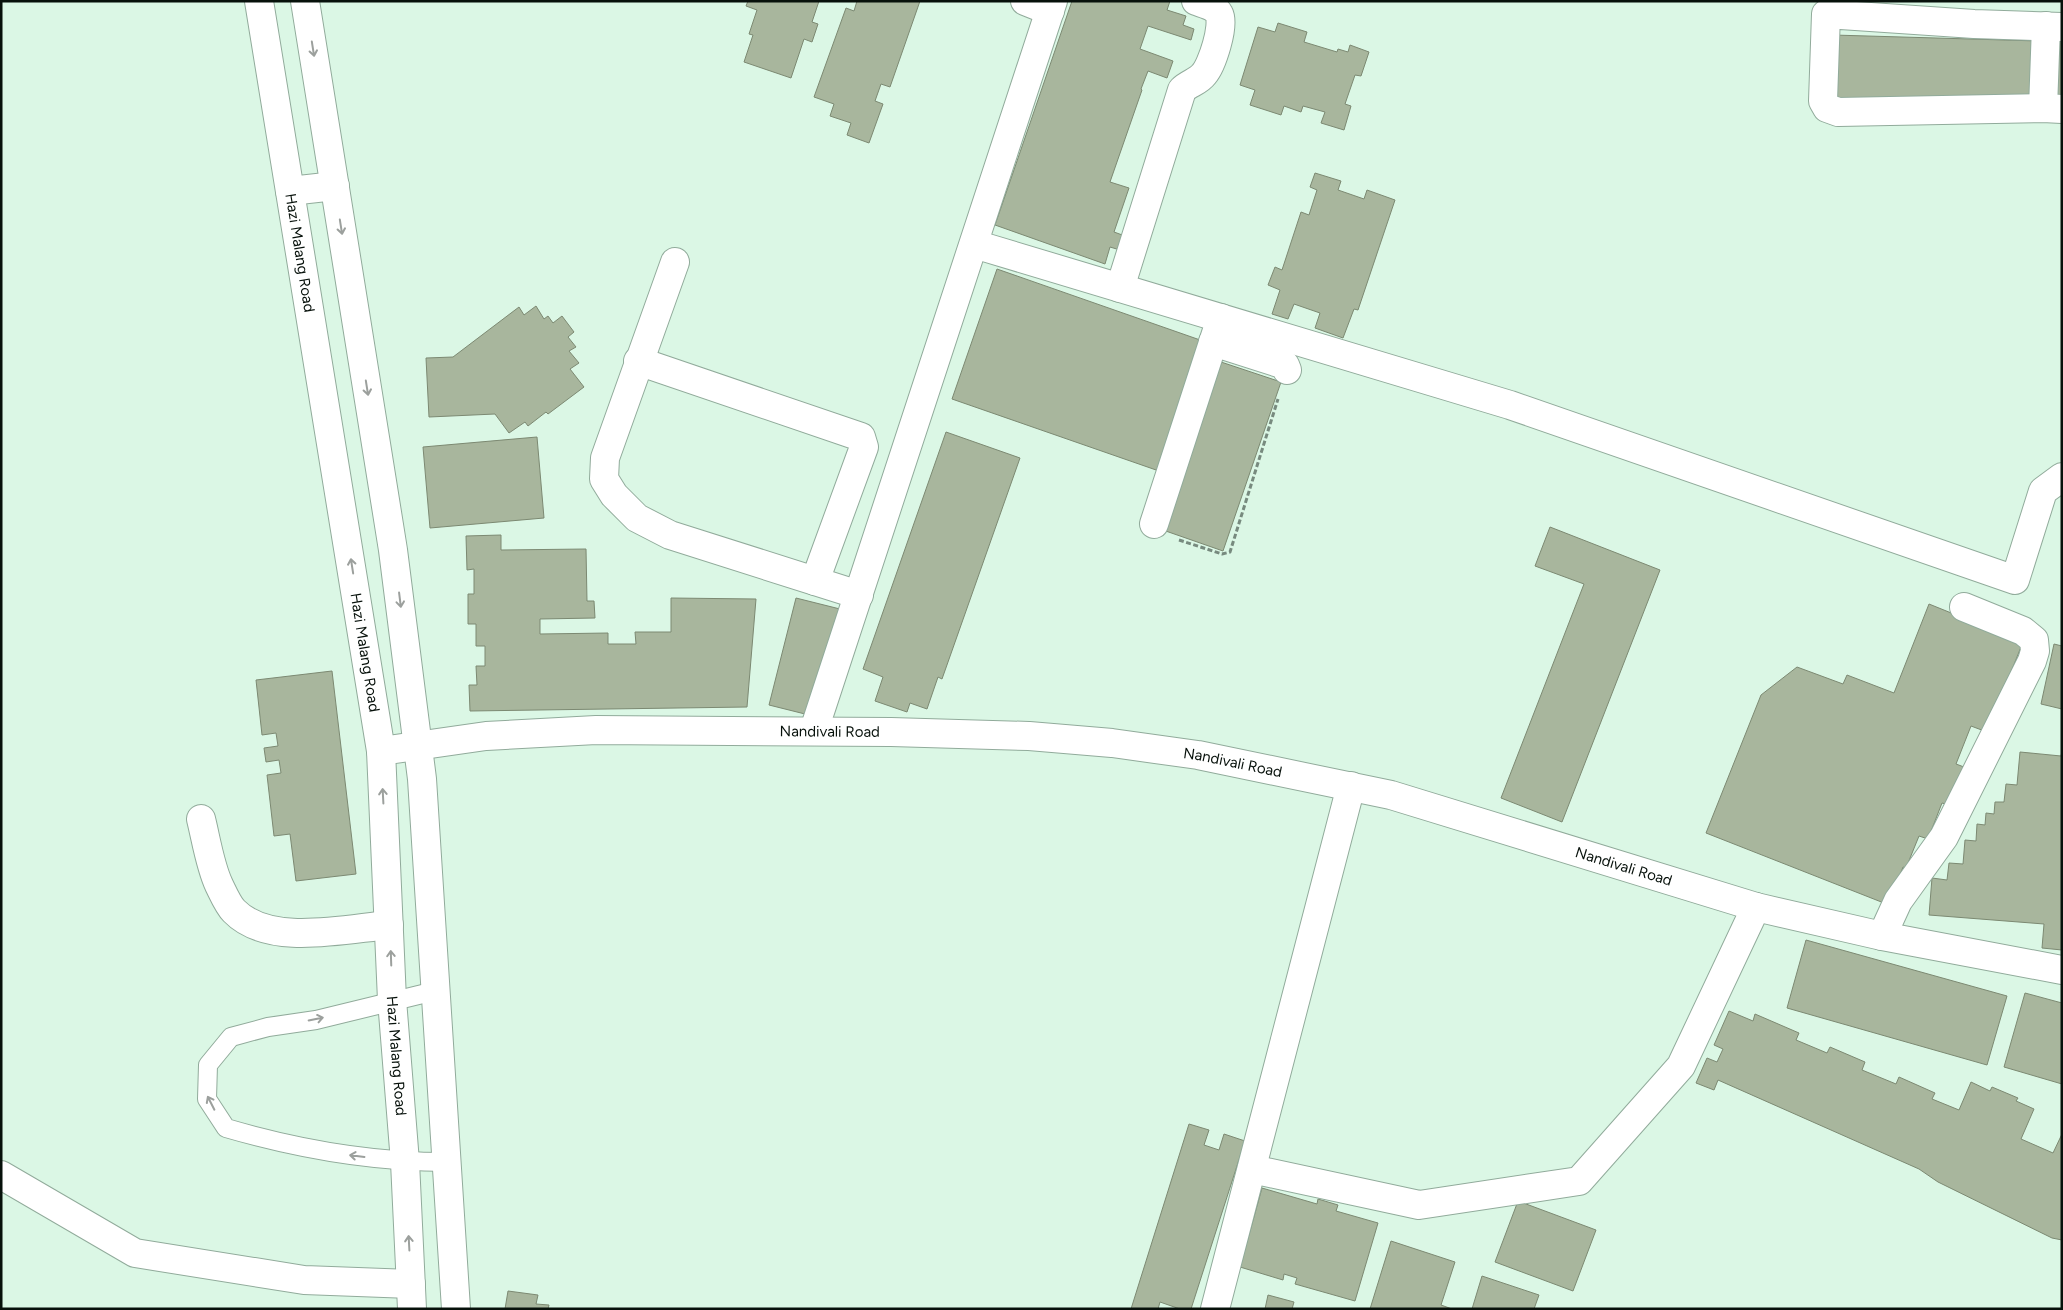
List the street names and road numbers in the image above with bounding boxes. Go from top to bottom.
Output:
street label: Hazi Malang Road [281,192,318,313]
street label: Hazi Malang Road [346,592,384,713]
street label: Nandivali Road [780,722,880,741]
street label: Nandivali Road [1182,744,1284,781]
street label: Nandivali Road [1573,843,1674,890]
street label: Hazi Malang Road [383,995,410,1116]

